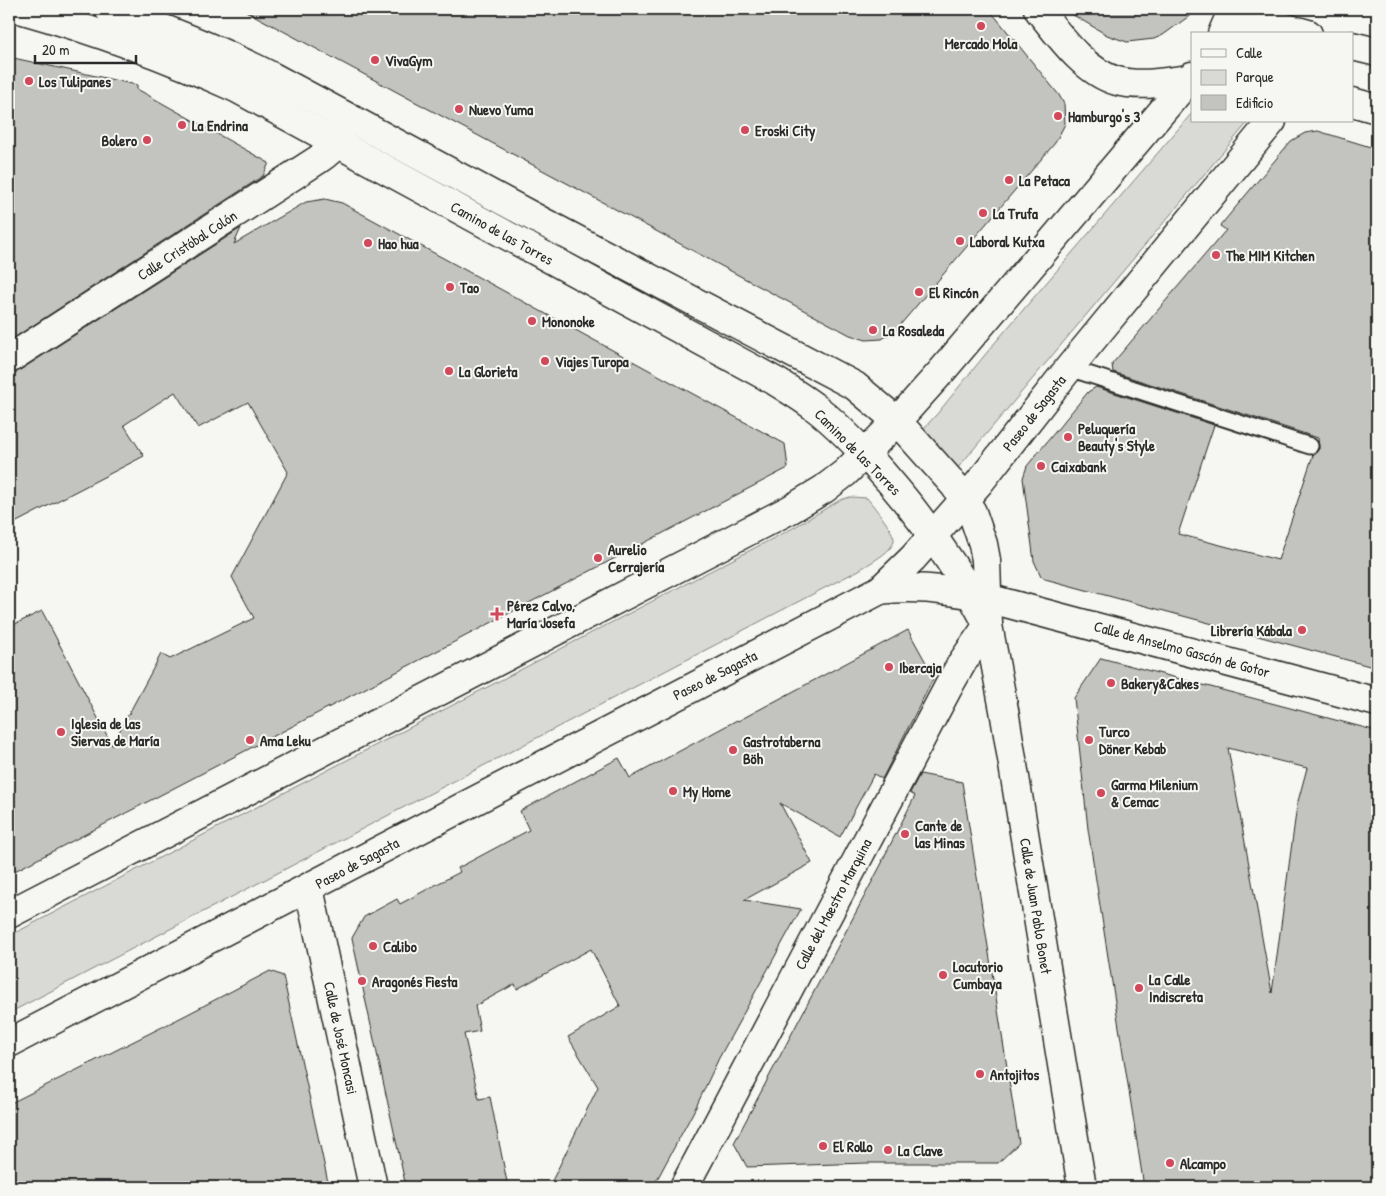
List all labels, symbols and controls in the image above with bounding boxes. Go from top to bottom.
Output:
marker: Mercado Mola [975,20,987,32]
scale bar [35,32,136,64]
legend [1191,32,1354,122]
place label: Mercado Mola [945,33,1017,54]
text: 20 m [42,39,69,60]
text: Calle [1236,42,1263,63]
place label: VivaGym [385,50,432,72]
marker: VivaGym [369,54,381,66]
text: Parque [1236,66,1274,87]
place label: Los Tulipanes [39,71,111,93]
marker: Los Tulipanes [23,75,35,87]
text: Edificio [1236,92,1273,113]
place label: Nuevo Yuma [469,99,533,120]
marker: Nuevo Yuma [453,103,465,115]
place label: Hamburgo's 3 [1068,106,1140,128]
marker: Hamburgo's 3 [1052,110,1064,122]
place label: La Endrina [192,115,248,136]
marker: La Endrina [176,119,188,131]
place label: Eroski City [755,120,816,142]
marker: Eroski City [739,124,751,136]
place label: Bolero [102,130,137,151]
marker: Bolero [141,134,153,146]
place label: La Petaca [1019,170,1070,191]
marker: La Petaca [1003,174,1015,186]
street label: Camino de las Torres [447,196,557,270]
place label: La Trufa [993,203,1038,224]
street label: Calle Cristóbal Colón [133,205,241,285]
marker: La Trufa [977,207,989,219]
place label: Laboral Kutxa [970,231,1045,252]
place label: Hao hua [378,233,419,254]
marker: Laboral Kutxa [954,235,966,247]
marker: Hao hua [362,237,374,249]
place label: The MIM Kitchen [1225,245,1315,266]
marker: The MIM Kitchen [1210,249,1222,261]
place label: Tao [459,277,479,298]
marker: Tao [444,281,456,293]
place label: El Rincón [929,282,979,303]
marker: El Rincón [913,286,925,298]
place label: Mononoke [542,311,595,332]
marker: Mononoke [526,315,538,327]
place label: La Rosaleda [883,320,944,341]
marker: La Rosaleda [867,324,879,336]
place label: Viajes Turopa [555,351,629,373]
marker: Viajes Turopa [539,355,551,367]
place label: La Glorieta [459,361,517,382]
marker: La Glorieta [443,365,455,377]
street label: Paseo de Sagasta [997,370,1071,456]
street label: Camino de las Torres [810,404,906,500]
place label: Peluquería Beauty's Style [1078,418,1155,457]
marker: Peluquería Beauty's Style [1062,431,1074,443]
place label: Caixabank [1051,456,1107,477]
marker: Caixabank [1035,460,1047,472]
place label: Aurelio Cerrajería [608,539,664,577]
marker: Aurelio Cerrajería [592,552,604,564]
place label: Pérez Calvo, María Josefa [507,595,575,633]
marker: Pérez Calvo, María Josefa [491,608,503,620]
street label: Calle de Anselmo Gascón de Gotor [1092,615,1272,683]
place label: Librería Kábala [1211,620,1292,641]
marker: Librería Kábala [1296,624,1308,636]
street label: Paseo de Sagasta [669,645,761,705]
place label: Ibercaja [899,657,942,678]
marker: Ibercaja [883,661,895,673]
place label: Bakery&Cakes [1121,673,1199,695]
marker: Bakery&Cakes [1105,677,1117,689]
place label: Iglesia de las Siervas de María [71,713,159,751]
place label: Turco Döner Kebab [1098,721,1166,759]
marker: Iglesia de las Siervas de María [55,726,67,738]
place label: Ama Leku [260,730,312,751]
place label: Gastrotaberna Böh [743,731,821,769]
marker: Ama Leku [244,734,256,746]
marker: Turco Döner Kebab [1083,734,1095,746]
marker: Gastrotaberna Böh [727,744,739,756]
place label: Garma Milenium & Cemac [1111,774,1198,812]
place label: My Home [683,781,731,803]
marker: My Home [667,785,679,797]
marker: Garma Milenium & Cemac [1095,787,1107,799]
place label: Cante de las Minas [915,815,965,853]
marker: Cante de las Minas [899,828,911,840]
street label: Paseo de Sagasta [312,832,403,894]
street label: Calle del Maestro Marquina [790,835,877,973]
street label: Calle de Juan Pablo Bonet [1015,837,1057,976]
place label: Calibo [383,936,417,957]
marker: Calibo [367,940,379,952]
place label: Locutorio Cumbaya [953,956,1003,995]
marker: Locutorio Cumbaya [937,969,949,981]
place label: La Calle Indiscreta [1149,969,1203,1007]
place label: Aragonés Fiesta [372,971,458,993]
marker: Aragonés Fiesta [356,975,368,987]
street label: Calle de José Moncasi [319,980,363,1096]
marker: La Calle Indiscreta [1133,982,1145,994]
place label: Antojitos [990,1064,1039,1085]
marker: Antojitos [974,1068,986,1080]
place label: El Rollo [833,1136,872,1157]
marker: El Rollo [817,1140,829,1152]
place label: La Clave [898,1140,943,1161]
marker: La Clave [882,1144,894,1156]
place label: Alcampo [1180,1153,1226,1175]
marker: Alcampo [1164,1157,1176,1169]

